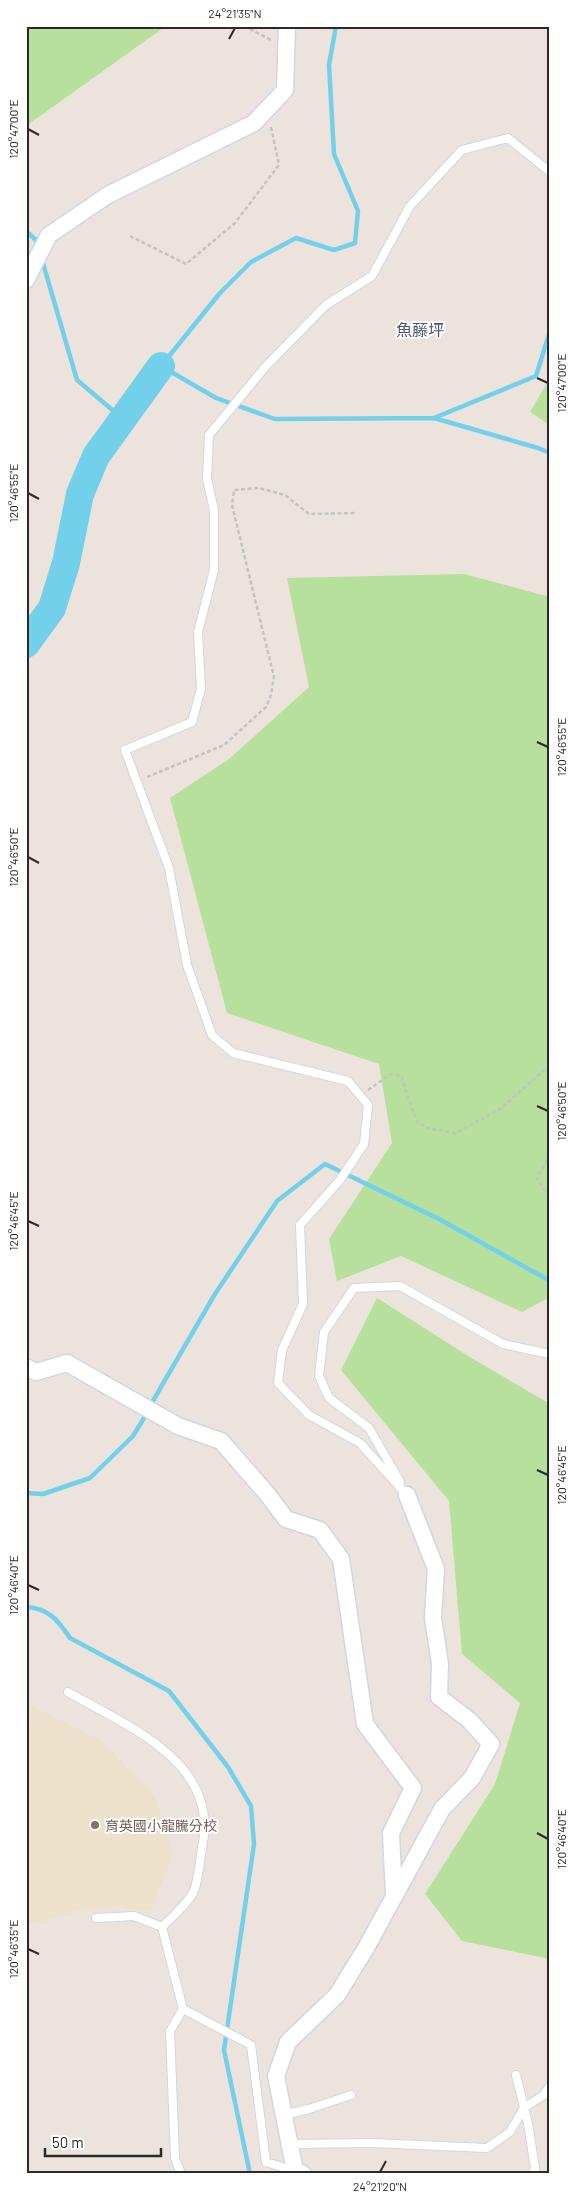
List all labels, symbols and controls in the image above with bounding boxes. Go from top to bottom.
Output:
text: 24°21'35"N [208,6,262,20]
text: 120°47'00"E [6,99,20,159]
district label: 魚藤坪 [396,320,444,339]
text: 120°47'00"E [554,353,568,413]
text: 120°46'55"E [6,463,20,523]
text: 120°46'55"E [554,717,568,777]
text: 120°46'50"E [6,827,20,887]
text: 120°46'50"E [554,1081,568,1141]
text: 120°46'45"E [6,1191,20,1251]
text: 120°46'45"E [554,1445,568,1505]
text: 120°46'40"E [6,1555,20,1615]
text: 120°46'40"E [554,1809,568,1869]
place label: 育英國小龍騰分校 [105,1817,217,1834]
marker: 育英國小龍騰分校 [89,1819,101,1831]
text: 120°46'35"E [6,1919,20,1979]
scale bar [45,2125,161,2157]
text: 50 m [52,2133,84,2151]
text: 24°21'20"N [353,2179,407,2193]

